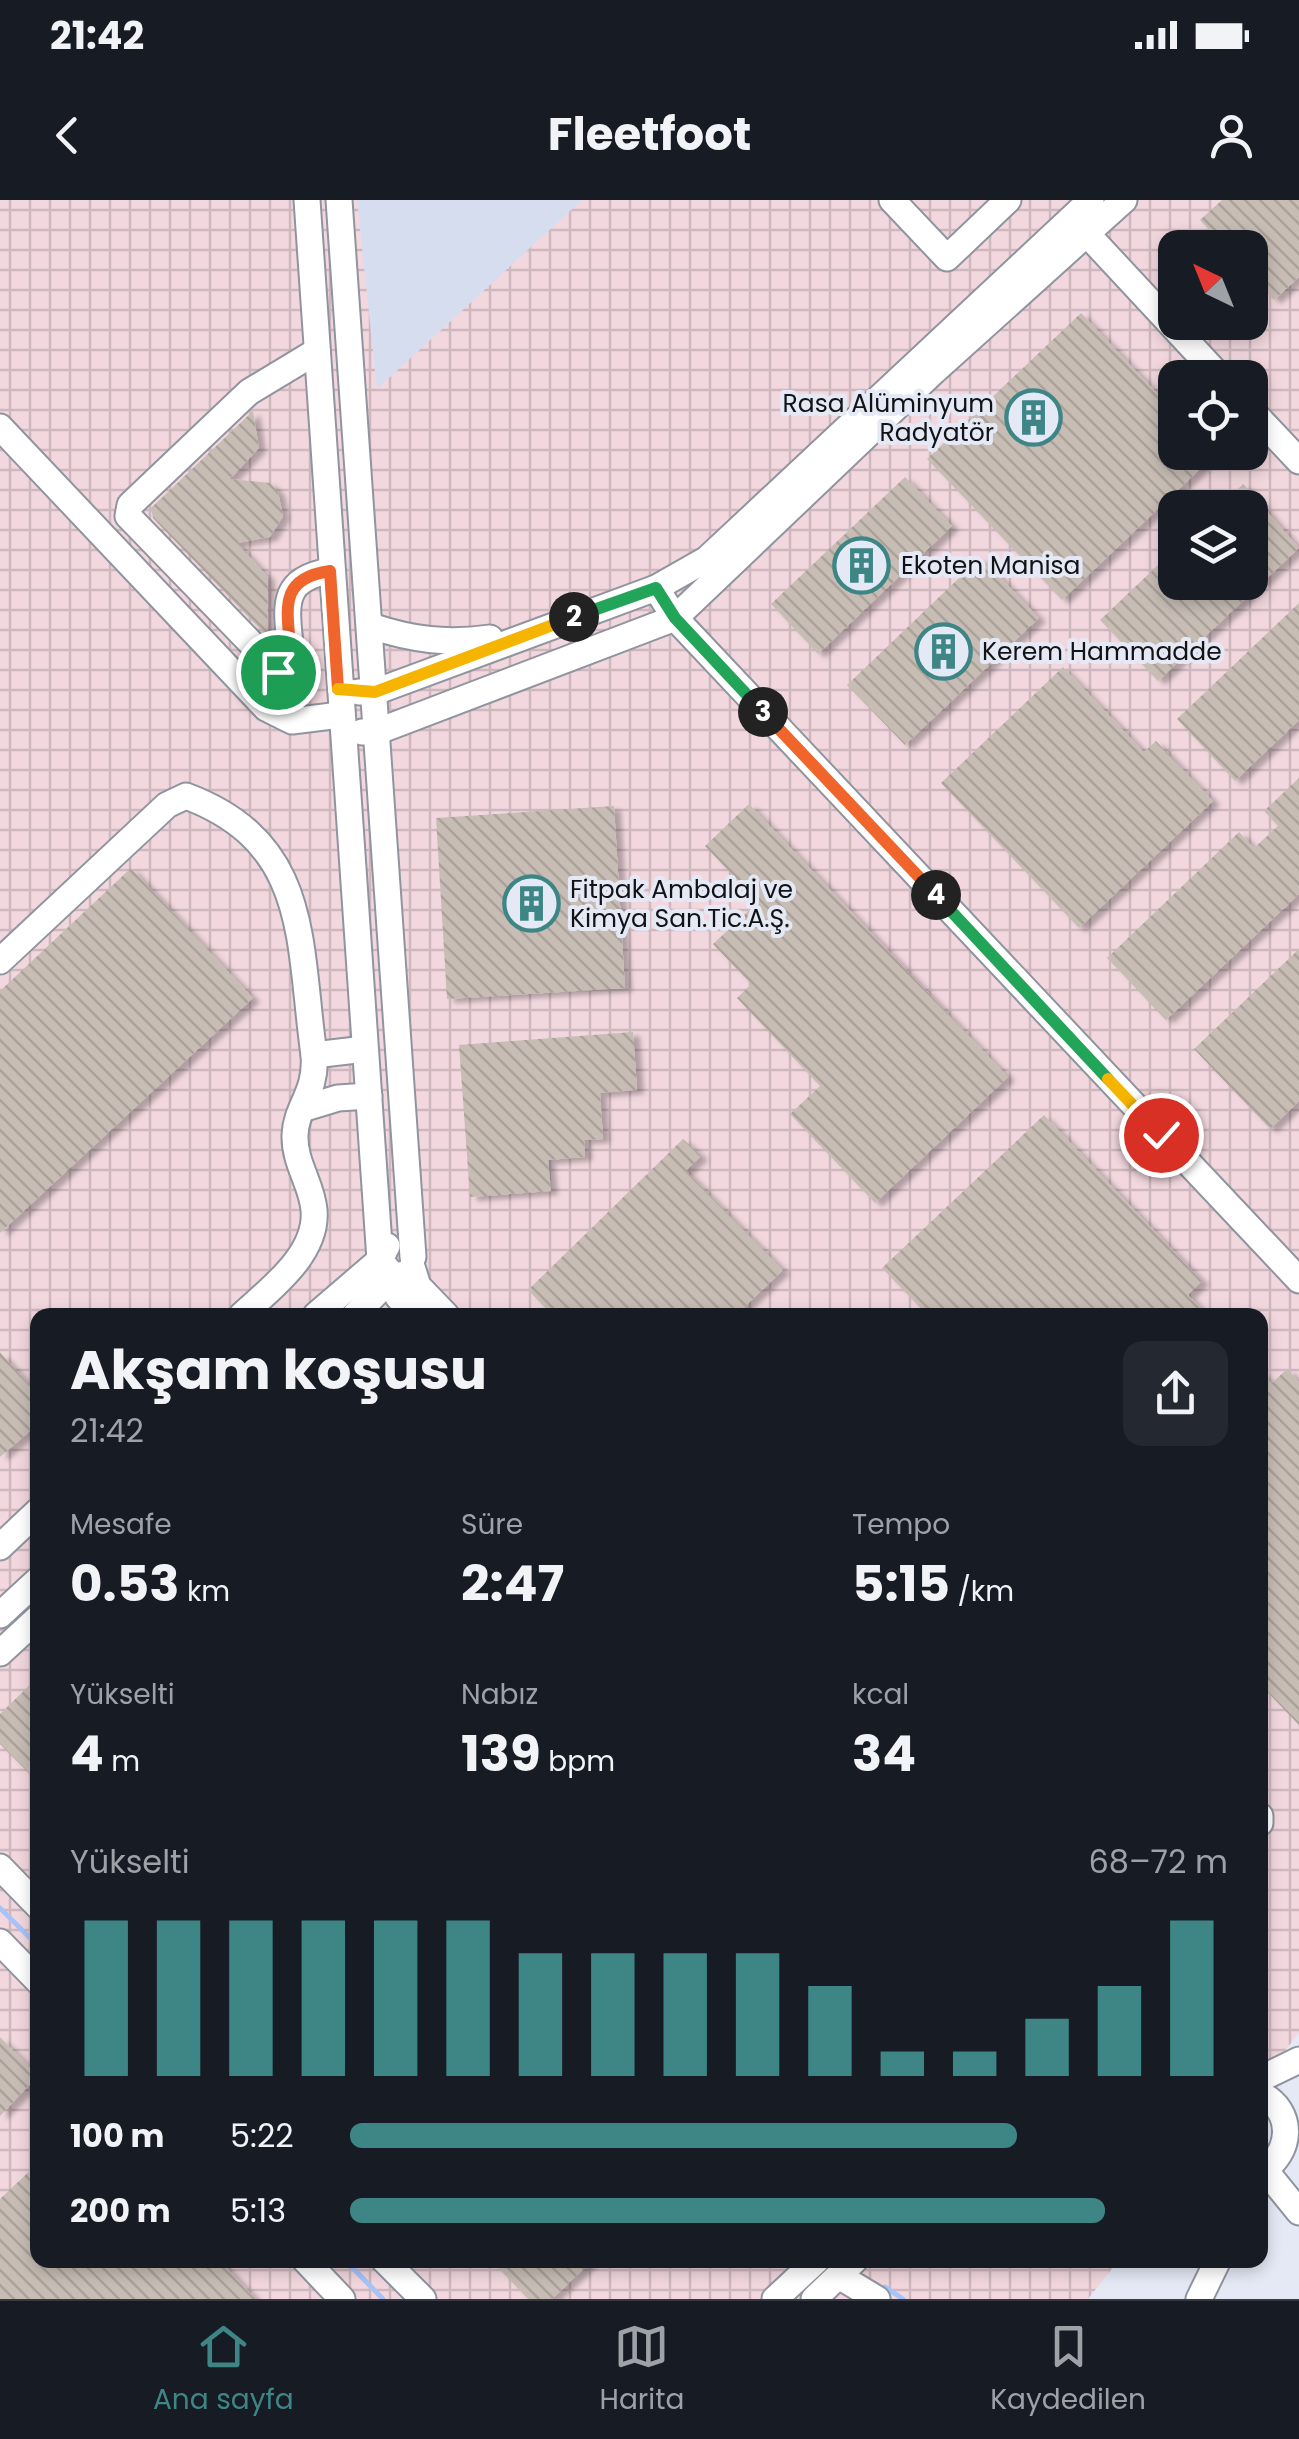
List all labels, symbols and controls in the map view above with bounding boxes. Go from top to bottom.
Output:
text: 21:42 [50,9,144,62]
text: Fleetfoot [548,103,751,166]
icon: back [40,108,95,163]
icon: person [1204,108,1259,163]
north arrow [1158,230,1268,340]
map controls [1158,230,1268,600]
button: locate [1158,360,1268,470]
place label: Rasa Alüminyum Radyatör [783,386,994,450]
building icon: Rasa Alüminyum Radyatör [1003,387,1063,447]
button: layers [1158,490,1268,600]
building icon: Ekoten Manisa [832,535,892,595]
place label: Ekoten Manisa [901,548,1081,583]
pin: 2 [549,592,599,642]
text: 2 [566,597,582,636]
building icon: Kerem Hammadde [913,621,973,681]
pin [236,630,321,715]
place label: Kerem Hammadde [982,634,1222,669]
icon: arrive [251,645,306,700]
pin: 3 [738,687,788,737]
text: 3 [755,692,771,731]
pin: 4 [911,870,961,920]
place label: Fitpak Ambalaj ve Kimya San.Tic.A.Ş. [570,872,793,936]
building icon: Fitpak Ambalaj ve Kimya San.Tic.A.Ş. [501,873,561,933]
text: 4 [927,875,945,914]
pin [1119,1093,1204,1178]
icon: check [1134,1108,1189,1163]
text: Akşam koşusu [70,1331,487,1408]
button: share [1123,1341,1228,1446]
text: 21:42 [70,1408,144,1453]
text: Mesafe [70,1505,172,1544]
text: Süre [461,1505,523,1544]
text: Tempo [852,1505,950,1544]
text: 0.53 [70,1548,179,1619]
text: 2:47 [461,1548,564,1619]
text: 5:15 [852,1548,950,1619]
text: km [179,1572,230,1611]
text: /km [950,1572,1014,1611]
text: Yükselti [70,1675,175,1714]
text: Nabız [461,1675,538,1714]
text: kcal [852,1675,909,1714]
text: 4 [70,1718,104,1789]
text: 139 [461,1718,541,1789]
text: 34 [852,1718,916,1789]
text: m [104,1742,140,1781]
text: bpm [541,1742,615,1781]
text: Yükselti [70,1839,190,1884]
text: 68–72 m [1088,1839,1228,1884]
text: 100 m [70,2113,164,2158]
text: 5:22 [230,2113,294,2158]
text: 200 m [70,2188,171,2233]
text: 5:13 [230,2188,286,2233]
tab: Ana sayfa [153,2319,294,2421]
tab: Harita [600,2319,684,2421]
tab: Kaydedilen [990,2319,1146,2421]

